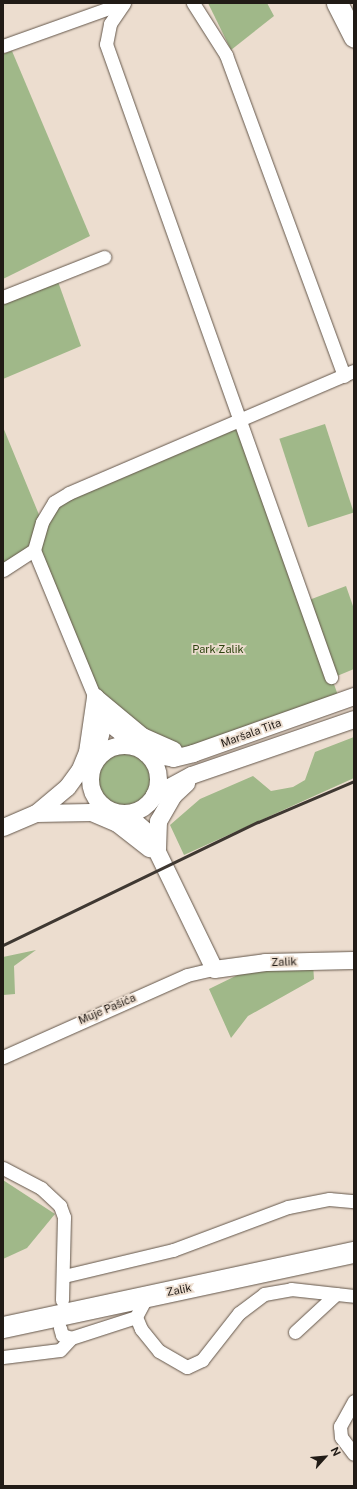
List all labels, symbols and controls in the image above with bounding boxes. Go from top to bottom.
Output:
park label: Park Zalik [192,642,244,656]
street label: Maršala Tita [219,716,283,750]
street label: Zalik [271,955,297,969]
street label: Muje Pašića [76,991,138,1027]
street label: Zalik [165,1281,193,1299]
north arrow [305,1437,345,1477]
text: N [328,1445,343,1458]

